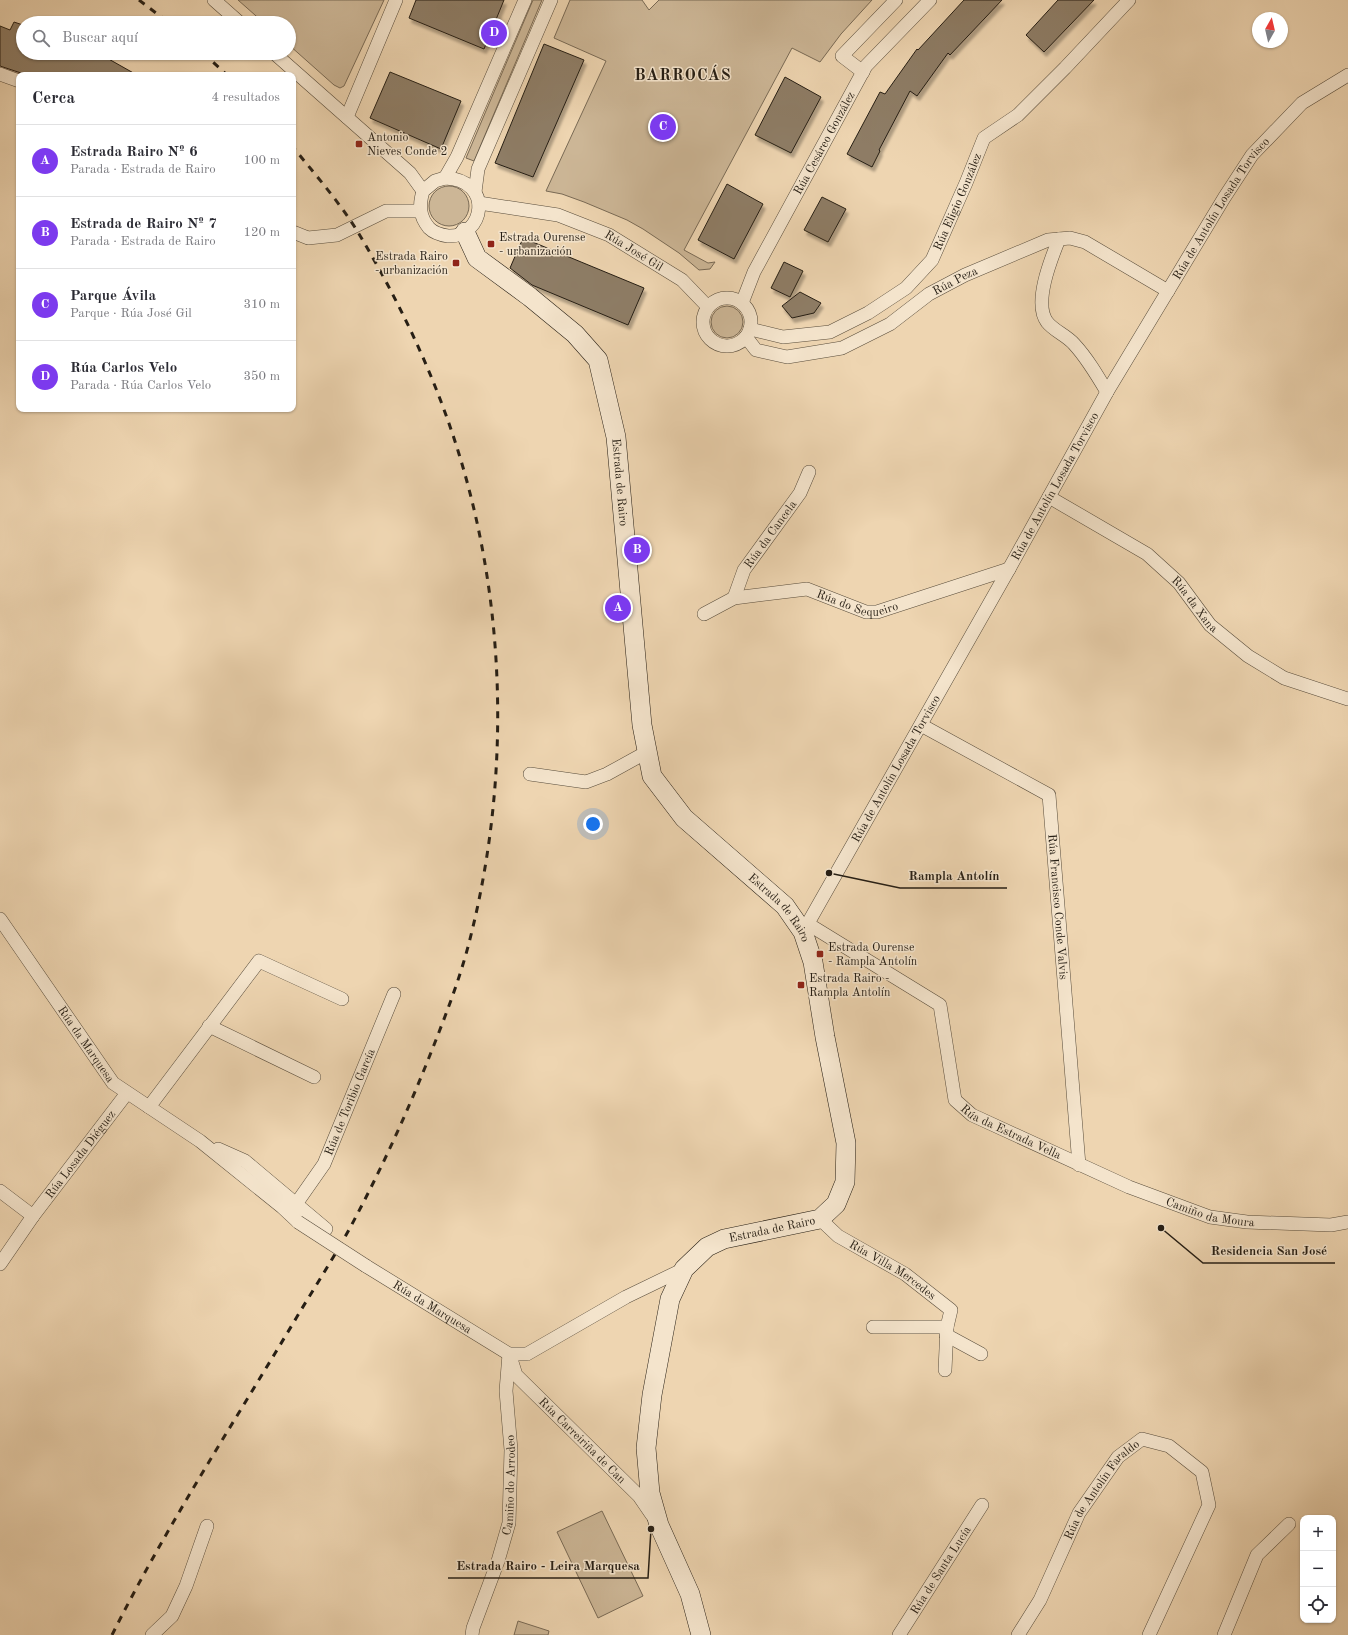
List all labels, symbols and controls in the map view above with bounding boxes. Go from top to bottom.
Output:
north arrow [1252,12,1288,48]
search box [16,16,296,60]
pin: D [481,18,507,48]
icon: search [30,27,52,49]
text: Buscar aquí [62,31,138,46]
district label: BARROCÁS [634,64,732,84]
text: Cerca [32,90,75,107]
street label: Rúa Cesáreo González [792,90,858,197]
text: 4 resultados [212,91,280,104]
pin: C [650,112,676,142]
place label: Antonio Nieves Conde 2 [367,132,447,158]
street label: Rúa de Antolín Losada Torvisco [1171,136,1272,282]
marker: Antonio Nieves Conde 2 [354,139,364,149]
text: Estrada Rairo Nº 6 [70,145,198,160]
street label: Rúa Eligio González [932,152,984,252]
text: A [40,154,50,167]
text: 100 m [243,154,280,167]
text: Parada · Estrada de Rairo [70,163,216,176]
text: Estrada de Rairo Nº 7 [70,217,217,232]
text: B [40,226,50,239]
text: 120 m [243,226,280,239]
street label: Rúa José Gil [602,229,665,274]
place label: Estrada Ourense - urbanización [499,232,586,258]
text: Parada · Estrada de Rairo [70,235,216,248]
marker: Estrada Ourense - urbanización [486,239,496,249]
place label: Estrada Rairo - urbanización [375,251,449,277]
marker: Estrada Rairo - urbanización [451,258,461,268]
street label: Rúa Peza [931,265,980,298]
text: Parque Ávila [70,289,156,304]
text: C [41,298,49,311]
text: 310 m [243,298,280,311]
text: Parque · Rúa José Gil [70,307,192,320]
text: Rúa Carlos Velo [70,361,177,376]
text: D [40,370,50,383]
text: 350 m [243,370,280,383]
text: Parada · Rúa Carlos Velo [70,379,211,392]
street label: Rúa de Antolín Losada Torvisco [1010,411,1101,563]
street label: Estrada de Rairo [609,438,629,527]
street label: Rúa da Cancela [742,499,799,571]
pin: B [624,535,650,565]
street label: Rúa da Xana [1169,574,1219,635]
street label: Rúa do Sequeiro [815,588,900,619]
pin: A [605,593,631,623]
street label: Rúa de Antolín Losada Torvisco [850,693,943,845]
your location [583,814,603,834]
street label: Rúa Francisco Conde Valvis [1045,834,1069,980]
callout: Rampla Antolín [900,863,1007,888]
text: Rampla Antolín [908,870,1000,883]
street label: Estrada de Rairo [745,872,811,944]
place label: Estrada Ourense - Rampla Antolín [828,942,918,968]
marker: Estrada Ourense - Rampla Antolín [815,949,825,959]
place label: Estrada Rairo - Rampla Antolín [809,973,891,999]
marker: Estrada Rairo - Rampla Antolín [796,980,806,990]
street label: Rúa da Marquesa [55,1004,116,1085]
street label: Rúa de Toribio García [323,1047,378,1157]
street label: Rúa da Estrada Vella [958,1103,1063,1162]
street label: Rúa Losada Diéguez [44,1109,118,1201]
street label: Camiño da Moura [1164,1196,1255,1229]
street label: Estrada de Rairo [728,1215,816,1245]
callout: Residencia San José [1203,1238,1335,1263]
street label: Rúa Villa Mercedes [847,1239,938,1303]
text: Residencia San José [1211,1245,1327,1258]
street label: Rúa da Marquesa [390,1279,473,1336]
street label: Rúa Carreiriña de Can [536,1396,628,1487]
street label: Camiño do Arrodeo [501,1434,518,1537]
street label: Rúa de Antolín Faraldo [1063,1438,1142,1542]
map controls [1300,1515,1336,1623]
button: + [1300,1515,1336,1551]
street label: Rúa de Santa Lucía [909,1524,974,1617]
button: − [1300,1551,1336,1587]
callout: Estrada Rairo - Leira Marquesa [448,1553,648,1578]
text: Estrada Rairo - Leira Marquesa [456,1560,640,1573]
button: locate [1300,1587,1336,1623]

